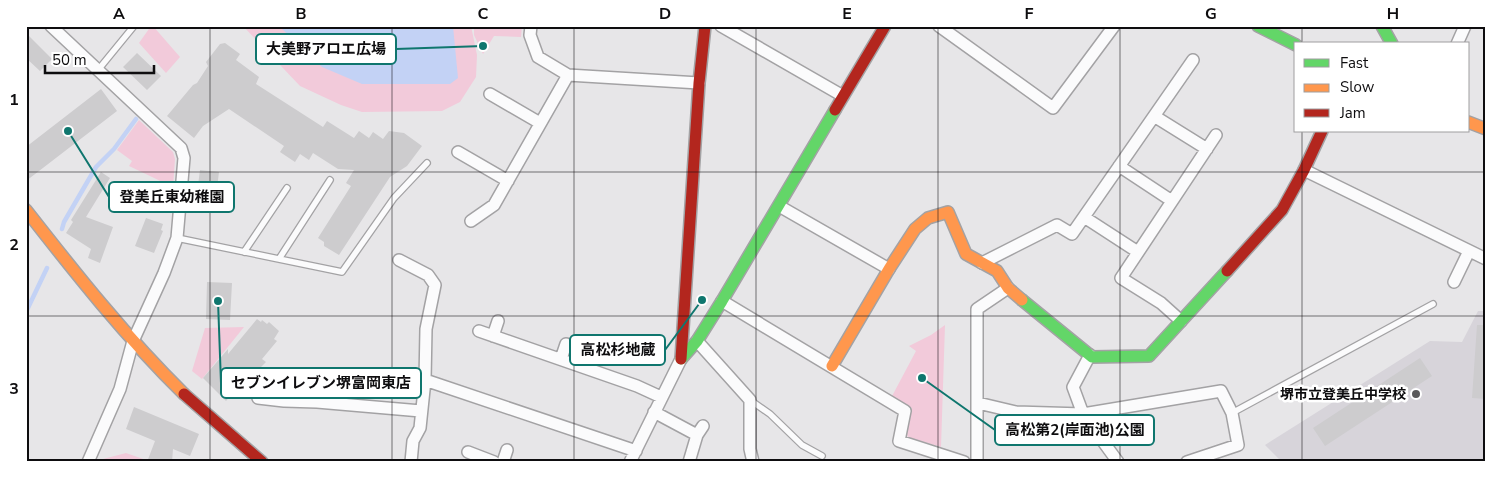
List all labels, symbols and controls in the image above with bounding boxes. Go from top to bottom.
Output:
text: A [113,3,125,25]
text: B [295,3,307,25]
text: C [478,3,489,25]
text: D [659,3,671,25]
text: E [842,3,852,25]
text: F [1025,3,1034,25]
text: G [1205,3,1217,25]
text: H [1387,3,1399,25]
callout: 大美野アロエ広場 [256,34,396,64]
text: 大美野アロエ広場 [266,39,386,59]
scale bar [45,42,154,74]
legend [1294,42,1470,132]
text: 50 m [52,50,87,70]
text: Fast [1340,53,1369,73]
text: Slow [1340,77,1375,97]
text: 1 [9,89,19,111]
text: Jam [1339,103,1366,123]
callout: 登美丘東幼稚園 [109,182,234,212]
text: 登美丘東幼稚園 [119,187,225,207]
text: 2 [9,234,19,256]
callout: 高松杉地蔵 [570,335,665,365]
text: 高松杉地蔵 [580,340,656,360]
callout: セブンイレブン堺富岡東店 [221,368,421,398]
text: セブンイレブン堺富岡東店 [231,373,411,393]
text: 3 [9,378,19,400]
place label: 堺市立登美丘中学校 [1280,385,1406,404]
marker: 堺市立登美丘中学校 [1410,388,1422,400]
callout: 高松第2(岸面池)公園 [995,415,1154,445]
text: 高松第2(岸面池)公園 [1005,420,1145,440]

